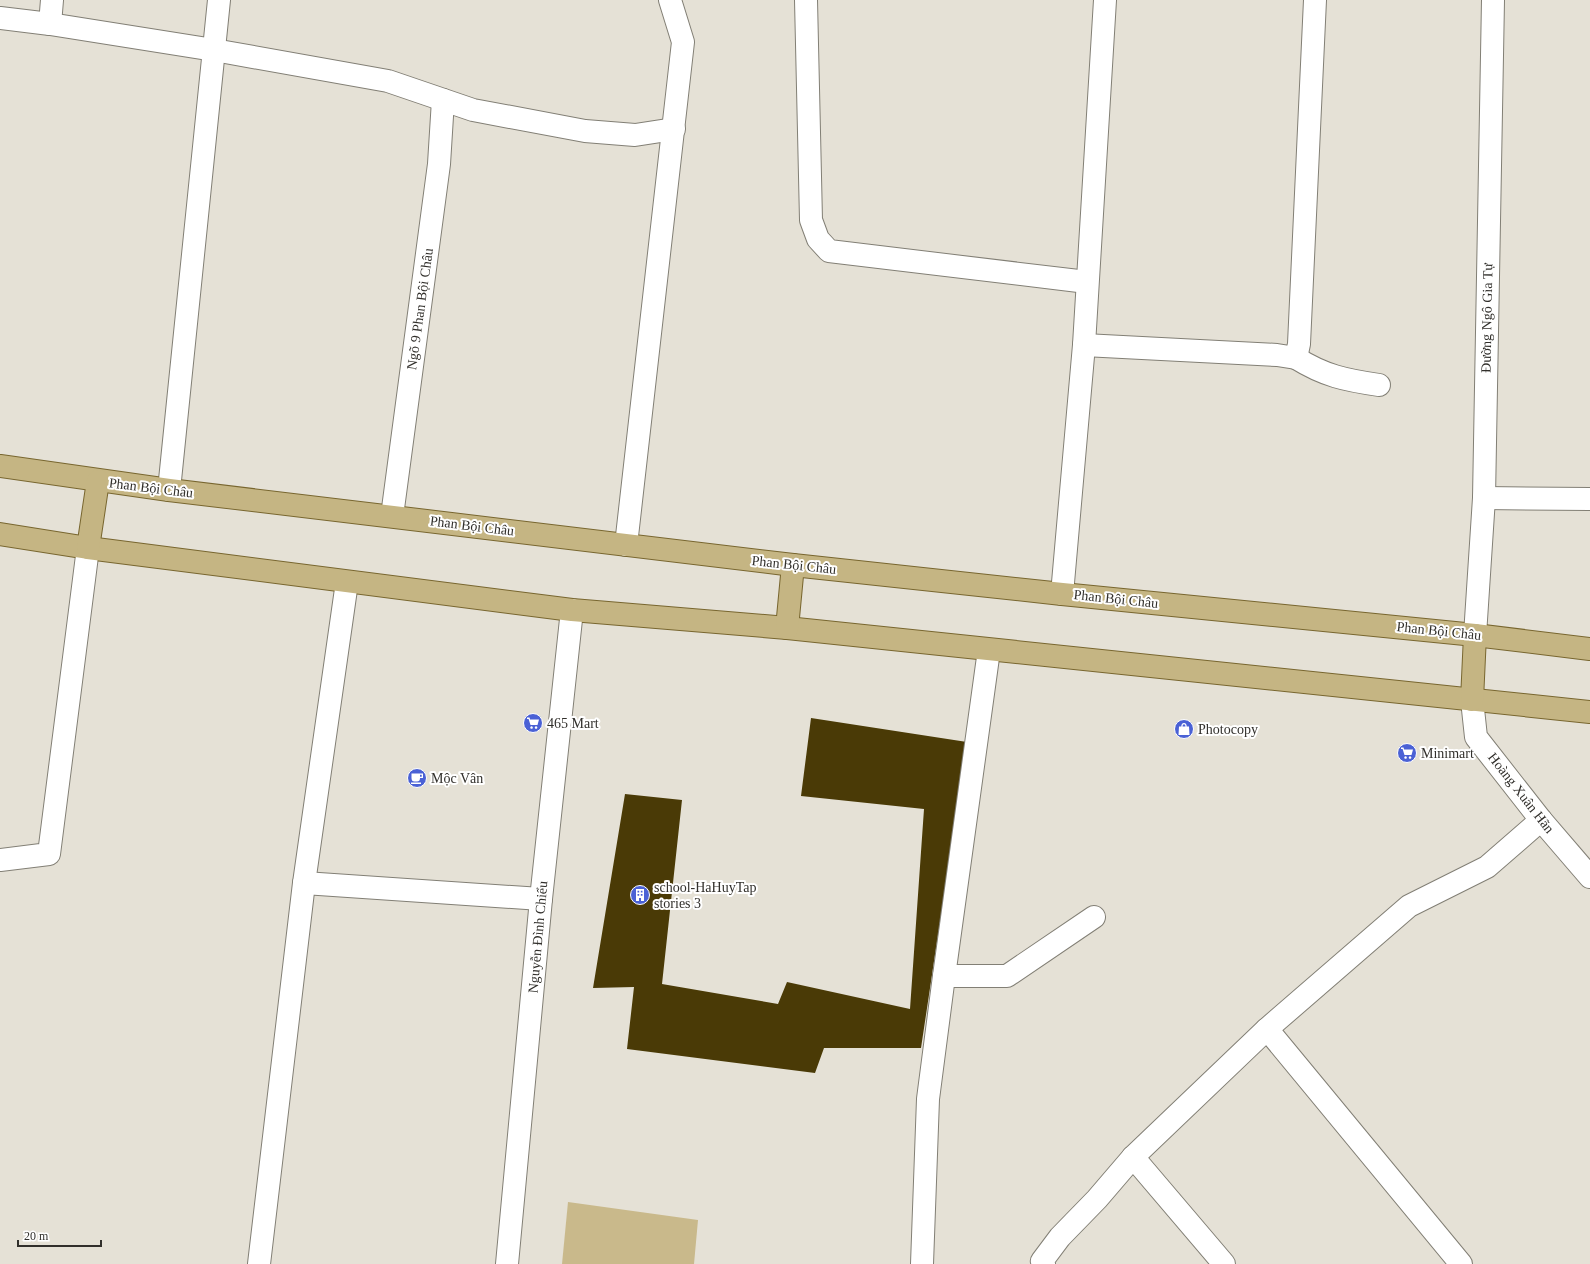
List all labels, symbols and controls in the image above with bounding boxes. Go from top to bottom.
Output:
street label: Ngõ 9 Phan Bội Châu [404,247,436,371]
street label: Đường Ngô Gia Tự [1479,263,1495,373]
street label: Phan Bội Châu [108,475,194,501]
street label: Phan Bội Châu [429,513,515,539]
street label: Phan Bội Châu [751,553,837,577]
street label: Phan Bội Châu [1073,587,1159,611]
street label: Phan Bội Châu [1396,619,1482,643]
supermarket icon: 465 Mart [522,712,544,734]
place label: 465 Mart [547,716,599,731]
shop icon: Photocopy [1173,718,1195,740]
place label: Photocopy [1198,722,1258,737]
supermarket icon: Minimart [1396,742,1418,764]
place label: Minimart [1421,746,1474,761]
street label: Hoàng Xuân Hãn [1485,750,1557,836]
cafe icon: Mộc Vân [406,767,428,789]
place label: Mộc Vân [431,771,483,786]
street label: Nguyễn Đình Chiểu [526,880,550,994]
place label: school-HaHuyTap stories 3 [654,880,756,911]
building icon: school-HaHuyTap stories 3 [629,884,651,906]
scale bar [18,1222,101,1248]
text: 20 m [24,1229,49,1243]

